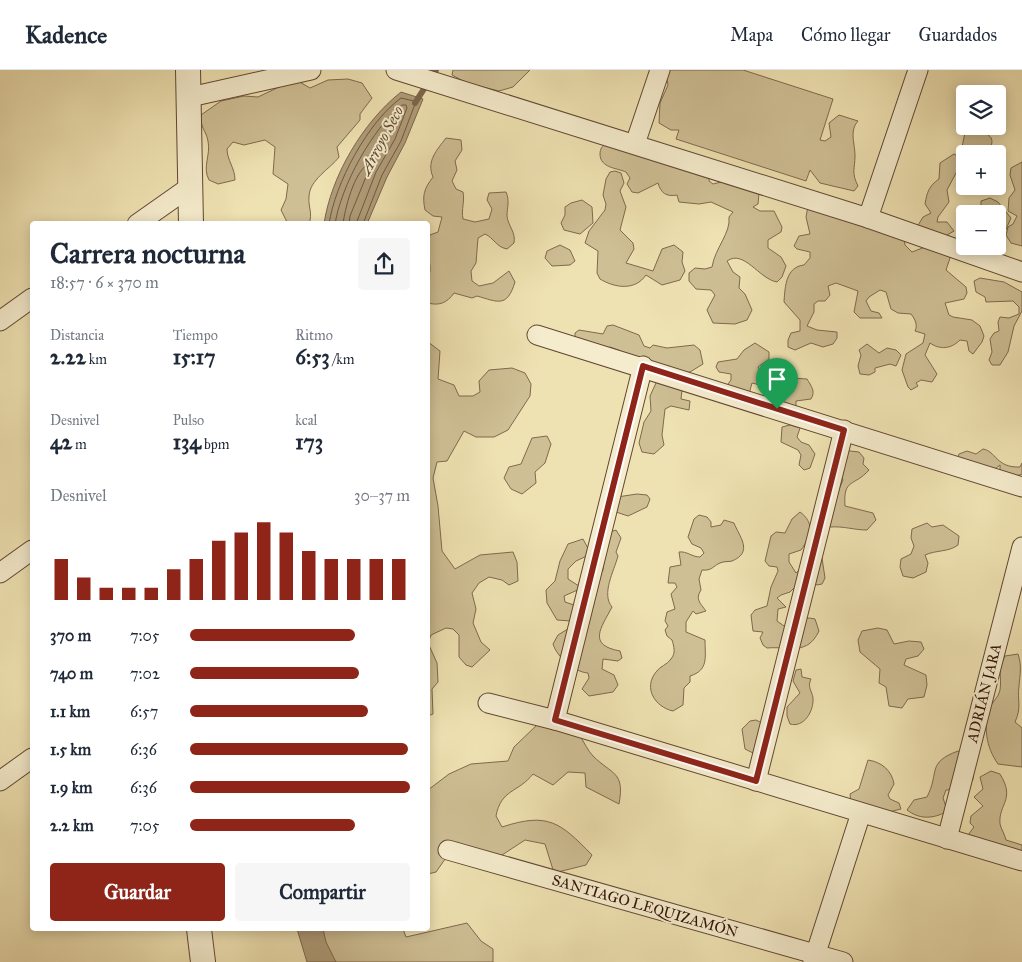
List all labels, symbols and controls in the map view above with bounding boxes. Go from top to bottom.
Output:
text: Kadence [25,20,107,50]
text: Mapa [730,24,773,46]
text: Cómo llegar [801,24,891,46]
text: Guardados [919,24,997,46]
map controls [956,85,1006,255]
button: layers [956,85,1006,135]
water label: Arroyo Seco [354,103,407,180]
button: + [956,145,1006,195]
button: − [956,205,1006,255]
text: Carrera nocturna [50,236,245,271]
button: share [358,238,410,290]
text: 18:57 · 6 × 370 m [50,273,159,292]
text: Distancia [50,327,104,344]
text: Tiempo [173,327,218,344]
text: Ritmo [295,327,333,344]
text: 2.22 [50,344,86,370]
text: 15:17 [173,344,215,370]
text: 6:53 [295,344,330,370]
text: km [86,351,107,368]
text: /km [330,351,355,368]
pin [756,358,798,409]
icon: arrive [763,365,791,393]
text: Desnivel [50,412,99,429]
text: Pulso [173,412,204,429]
text: kcal [295,412,317,429]
text: 42 [50,429,72,455]
text: 134 [173,429,201,455]
text: 173 [295,429,323,455]
text: m [72,436,87,453]
text: bpm [201,436,230,453]
text: Desnivel [50,486,106,505]
text: 30–37 m [354,486,410,505]
text: 370 m [50,626,91,645]
text: 7:05 [130,626,159,645]
street label: ADRIÁN JARA [962,641,1006,746]
text: 740 m [50,664,93,683]
text: 7:02 [130,664,160,683]
text: 1.1 km [50,702,90,721]
text: 6:57 [130,702,158,721]
text: 1.5 km [50,740,91,759]
text: 6:36 [130,740,157,759]
text: 1.9 km [50,778,93,797]
text: 6:36 [130,778,157,797]
text: 2.2 km [50,816,94,835]
text: 7:05 [130,816,159,835]
button: Guardar [50,863,225,921]
button: Compartir [235,863,410,921]
street label: SANTIAGO LEQUIZAMÓN [550,870,741,941]

